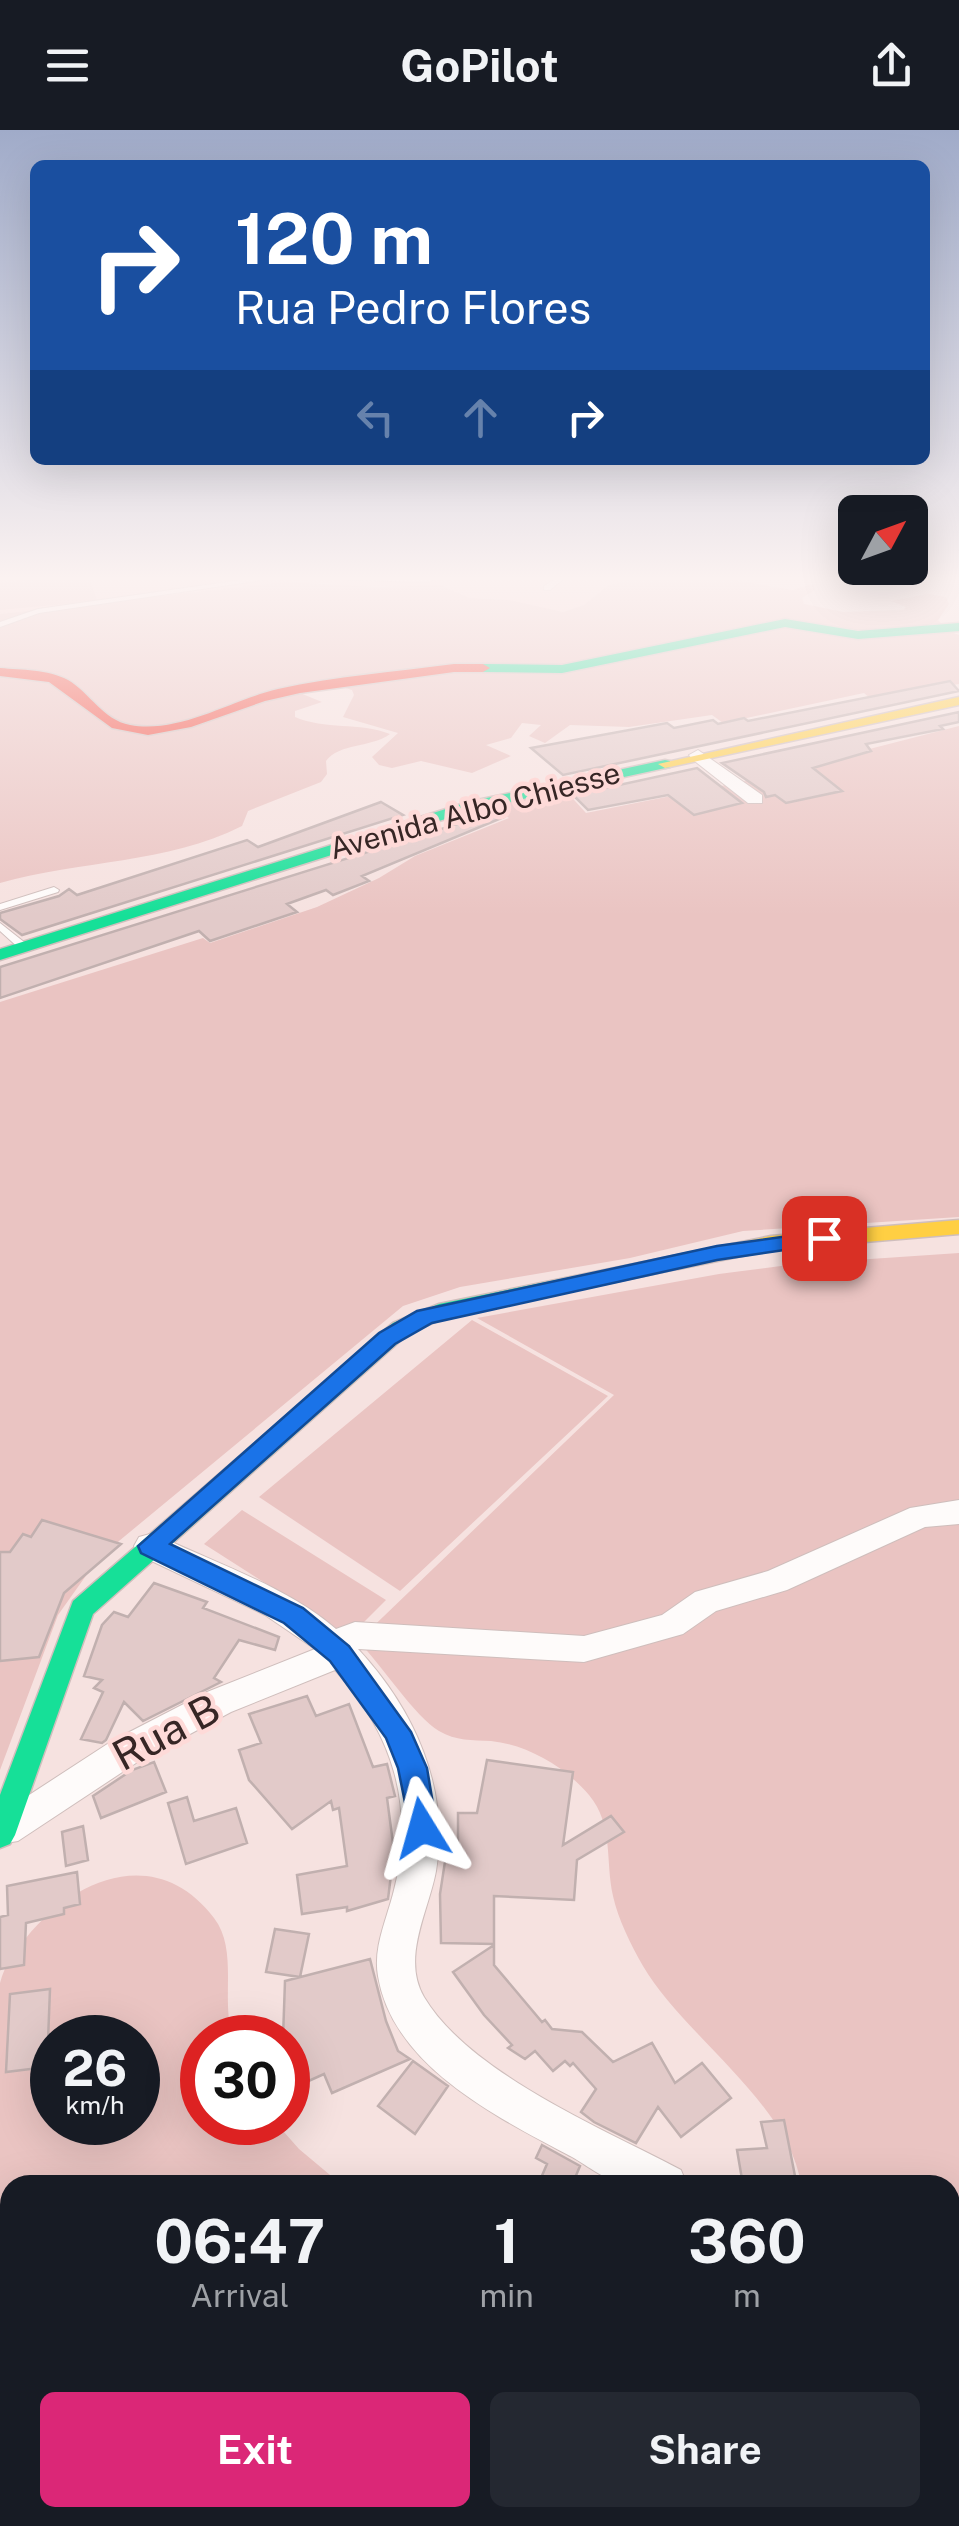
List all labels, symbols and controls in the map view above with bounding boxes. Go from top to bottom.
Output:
icon: menu [40,38,95,93]
icon: share [864,38,919,93]
text: GoPilot [400,39,559,92]
text: 120 m [235,197,433,280]
icon: right [70,200,200,330]
text: Rua Pedro Flores [235,281,591,334]
icon: left [348,390,403,445]
icon: ahead [453,390,508,445]
icon: right [558,390,613,445]
north arrow [838,495,928,585]
map controls [838,495,928,585]
street label: Avenida Albo Chiesse [325,754,624,866]
pin [782,1196,867,1281]
icon: arrive [797,1211,852,1266]
street label: Rua B [104,1683,228,1780]
position arrow [370,1776,474,1880]
speed limit sign: 30 [180,2015,310,2145]
text: 26 [63,2038,127,2097]
text: km/h [66,2090,124,2120]
text: 06:47 [154,2206,325,2277]
text: 1 [494,2206,519,2277]
text: 360 [688,2206,806,2277]
text: Arrival [190,2277,289,2314]
text: min [479,2277,534,2314]
text: m [733,2277,761,2314]
button: Exit [40,2392,470,2507]
button: Share [490,2392,920,2507]

